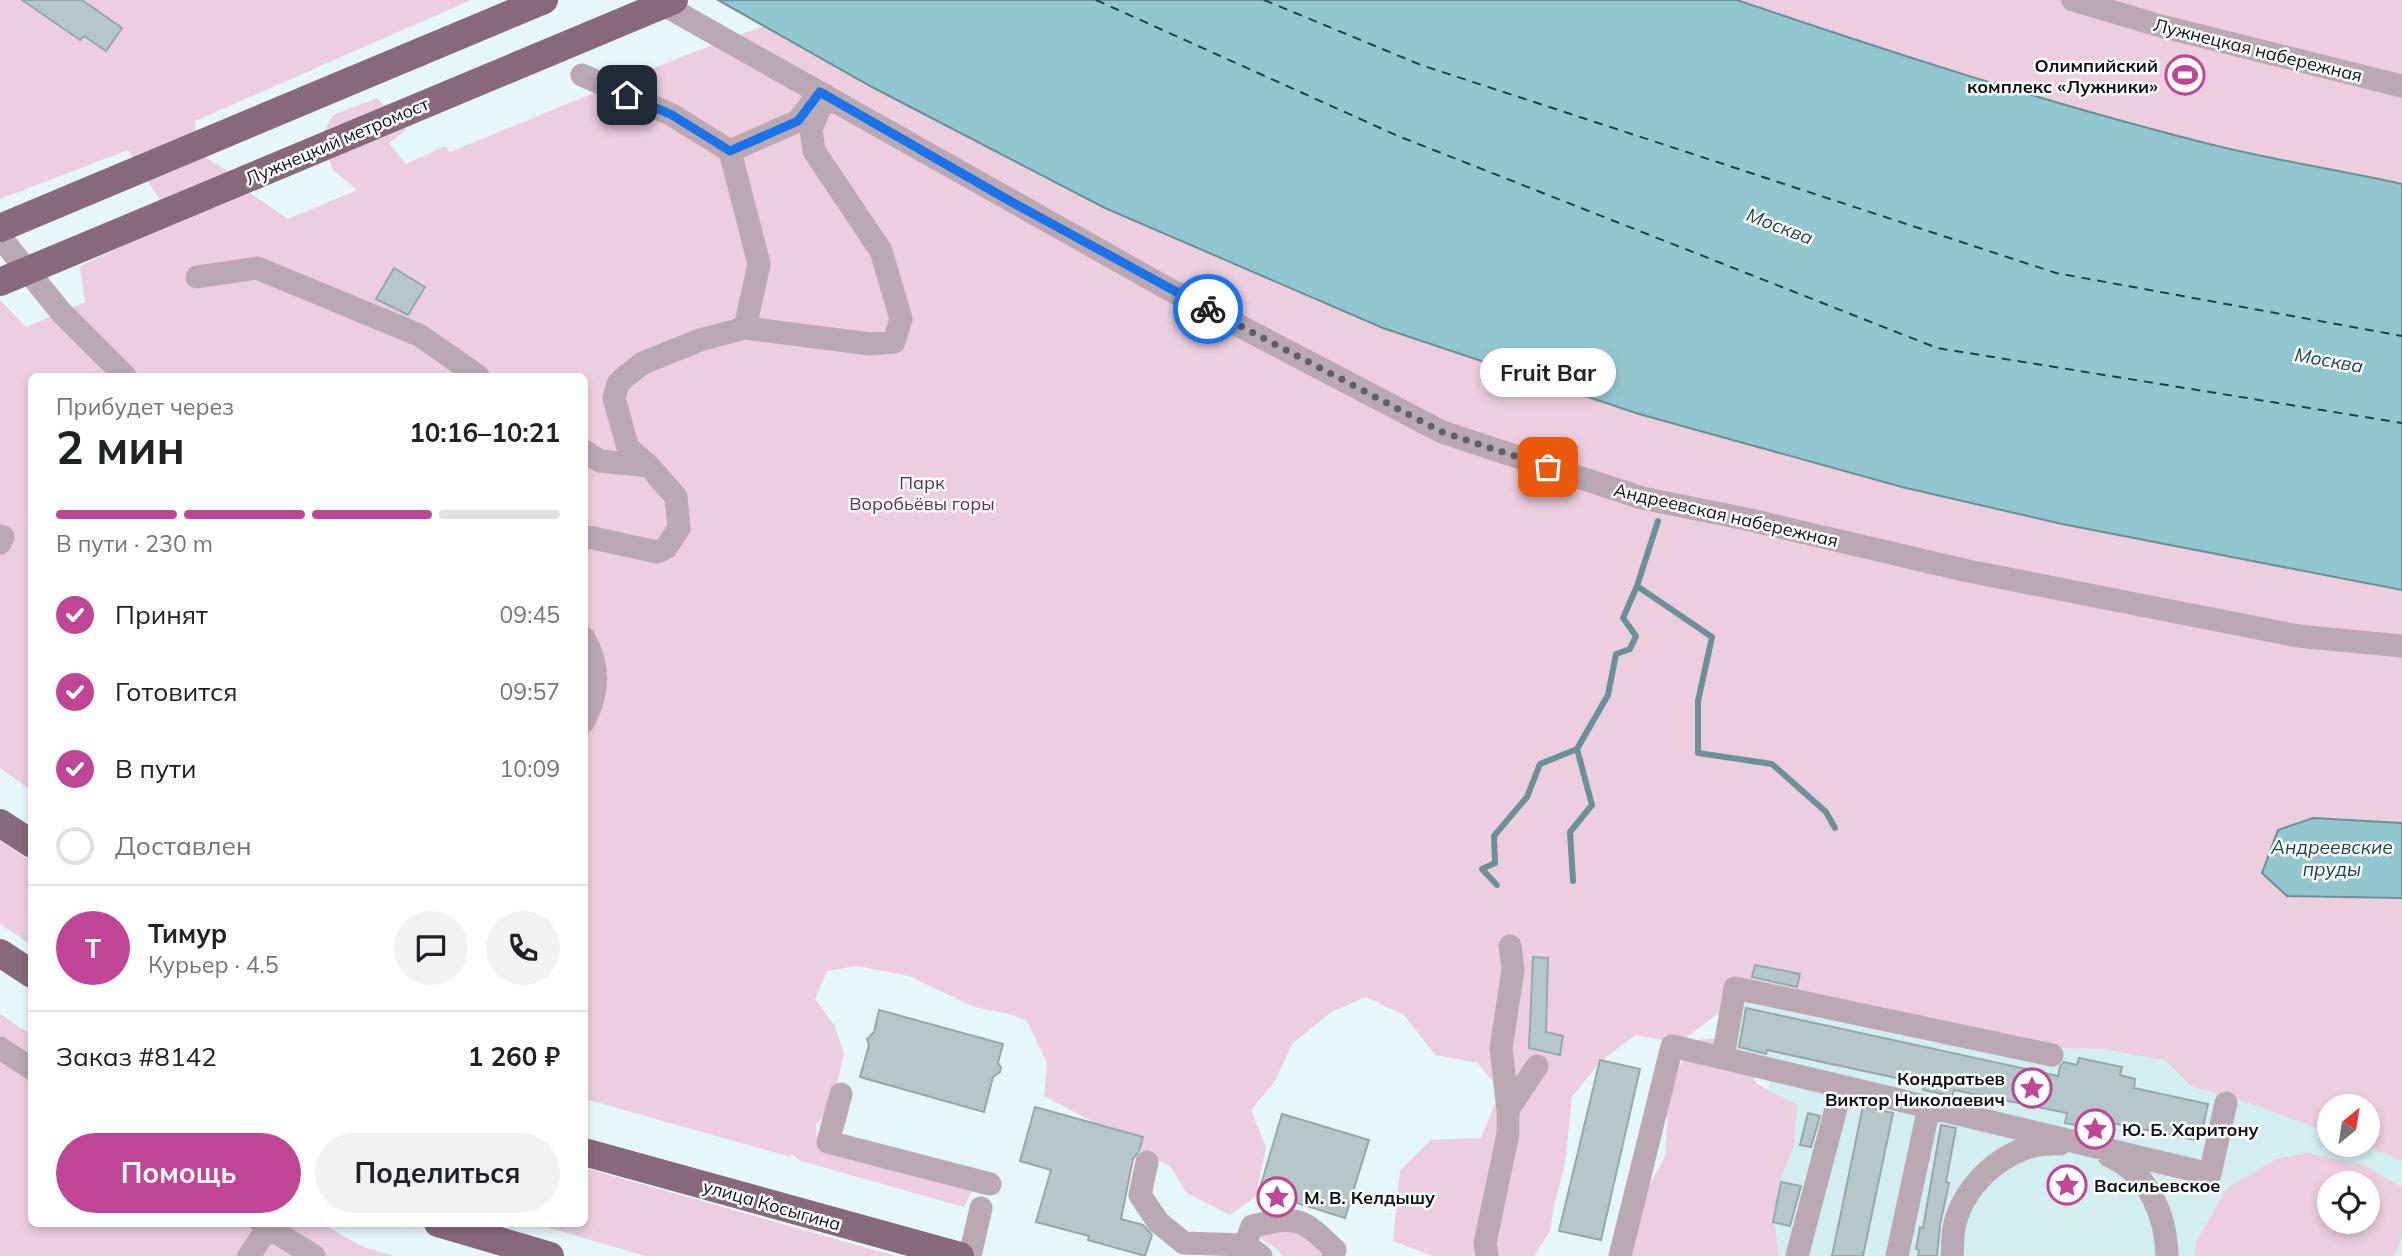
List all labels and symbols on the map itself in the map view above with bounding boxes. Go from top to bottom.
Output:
street label: Лужнецкая набережная [2151,13,2365,87]
place label: Олимпийский комплекс «Лужники» [1967,54,2158,98]
sports icon: Олимпийский комплекс «Лужники» [2164,54,2206,96]
pin [597,65,657,125]
street label: Лужнецкий метромост [242,92,433,190]
water label: Москва [1743,202,1817,250]
courier [1173,274,1243,344]
water label: Москва [2293,342,2365,378]
callout: Fruit Bar [1480,348,1616,397]
pin [1518,437,1578,497]
park label: Парк Воробьёвы горы [849,471,995,515]
street label: Андреевская набережная [1612,478,1840,552]
water label: Андреевские пруды [2270,835,2393,881]
place label: Кондратьев Виктор Николаевич [1825,1067,2005,1111]
place icon: Кондратьев Виктор Николаевич [2011,1067,2053,1109]
north arrow [2317,1094,2380,1157]
place icon: Ю. Б. Харитону [2074,1108,2116,1150]
place label: Ю. Б. Харитону [2122,1118,2259,1141]
place icon: Васильевское [2046,1164,2088,1206]
street label: улица Косыгина [700,1174,844,1236]
place label: Васильевское [2094,1174,2221,1197]
place icon: М. В. Келдышу [1256,1176,1298,1218]
place label: М. В. Келдышу [1304,1186,1435,1209]

